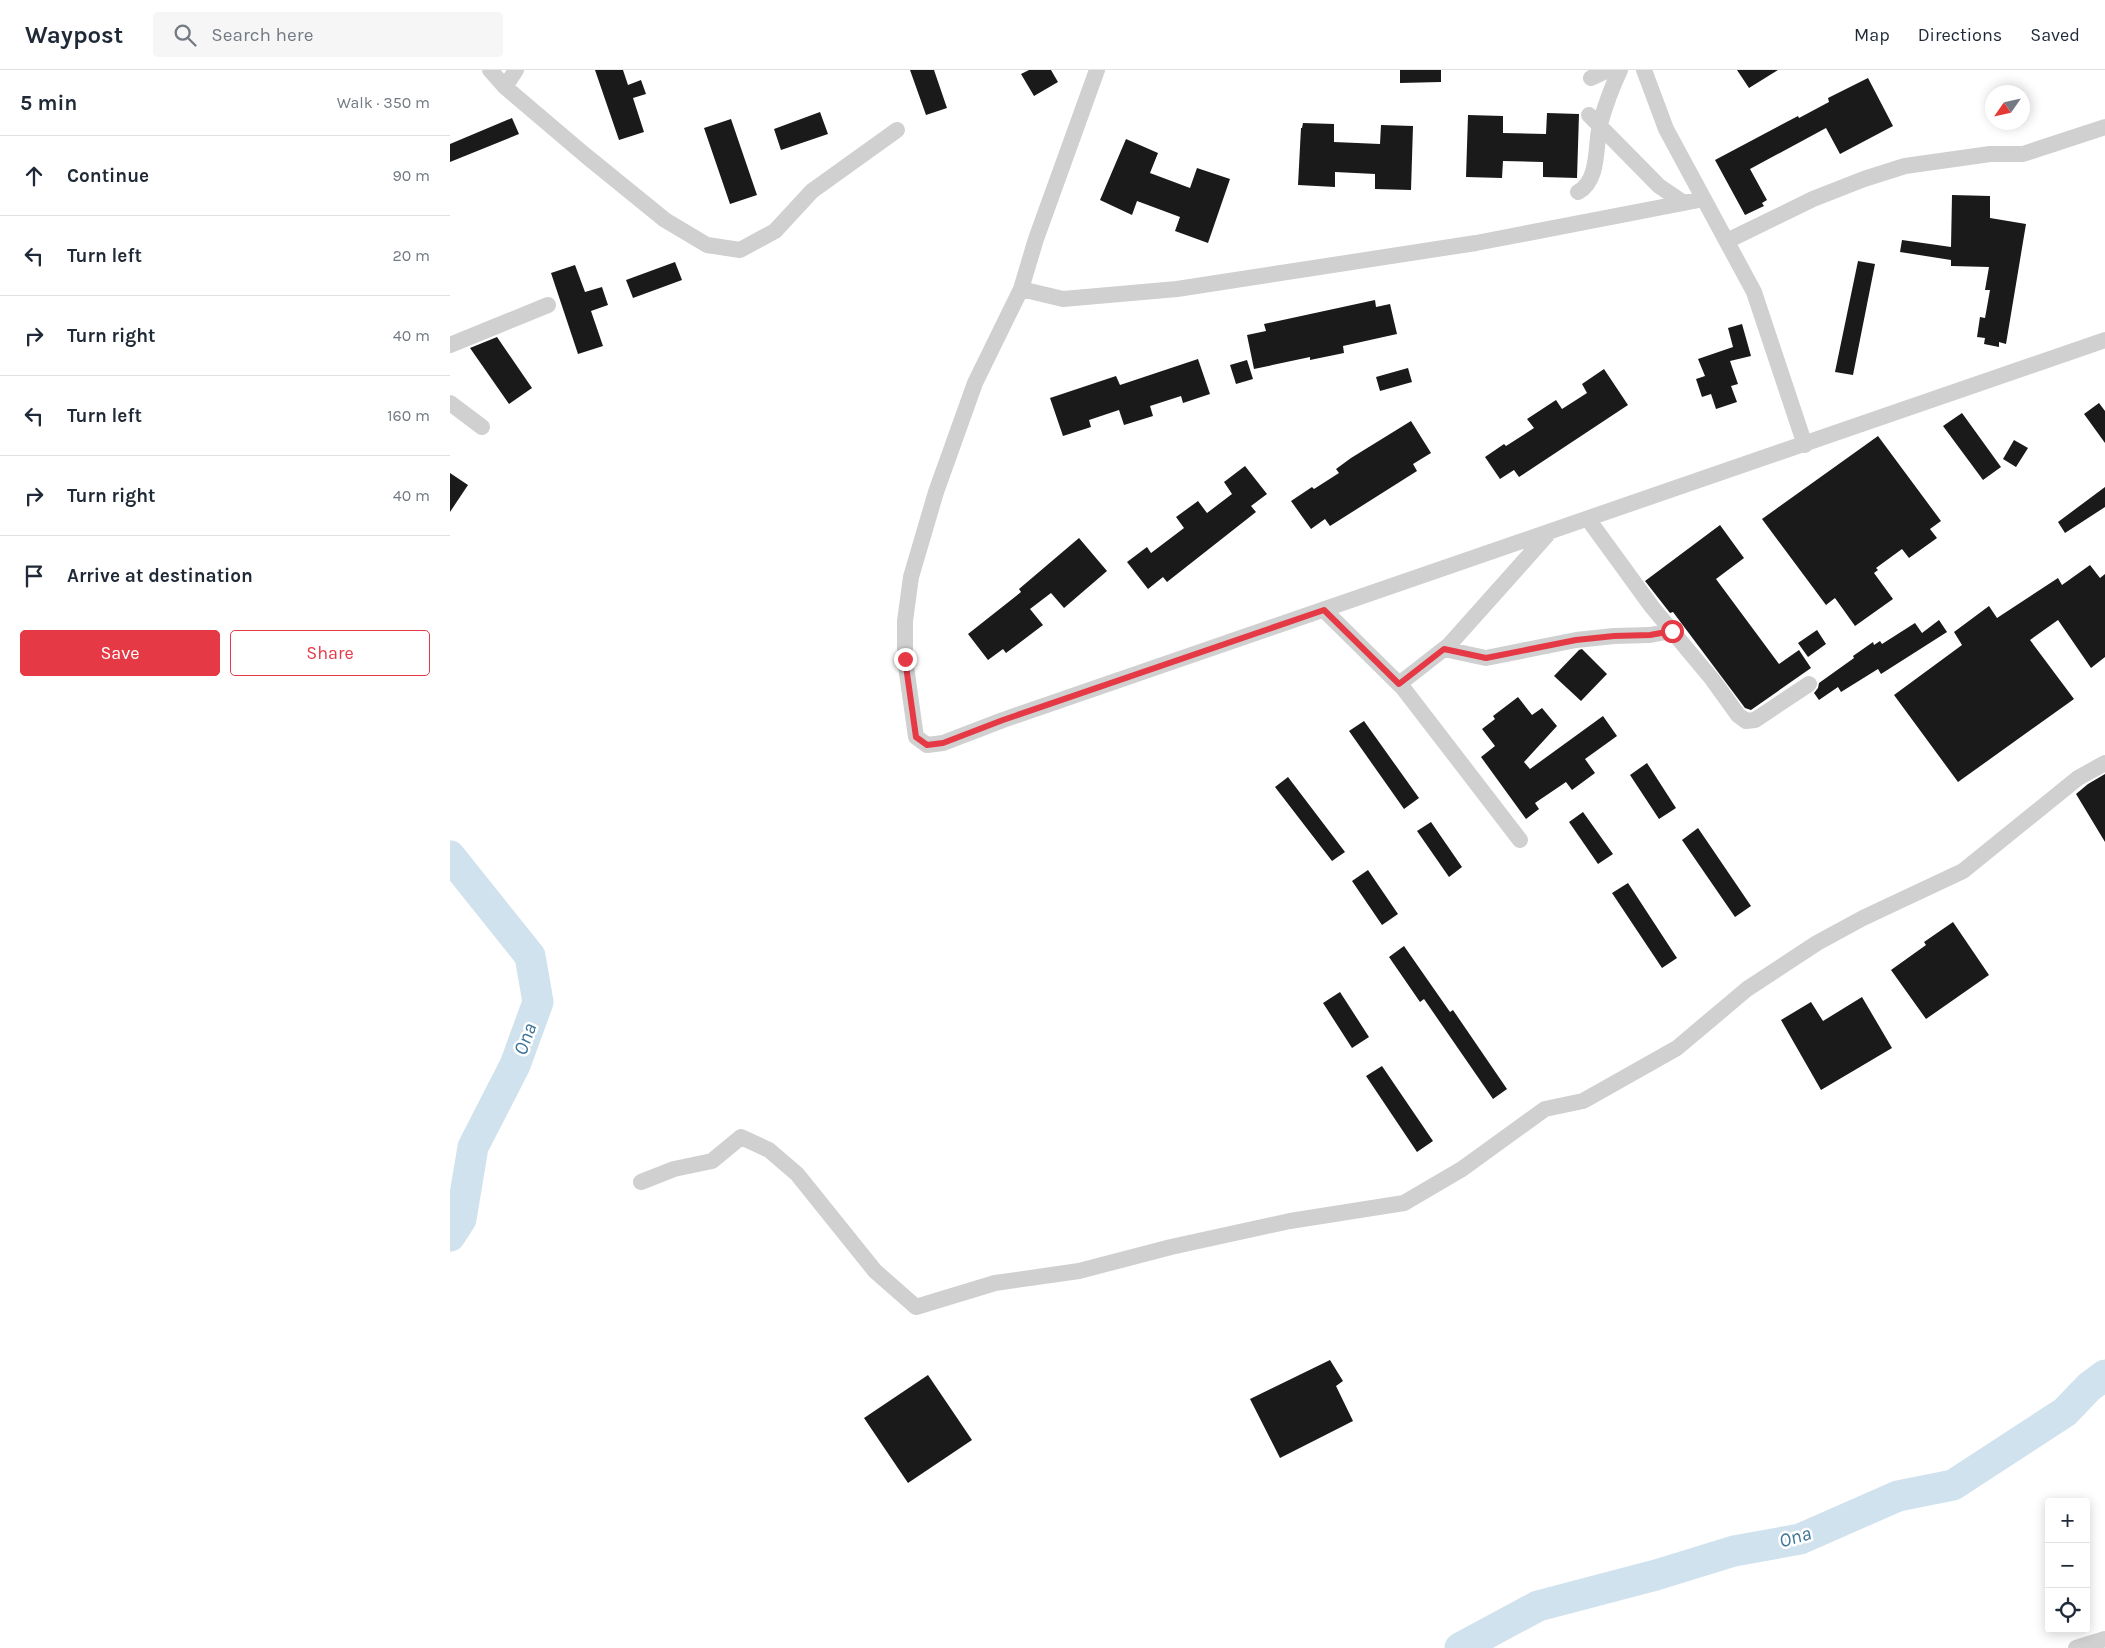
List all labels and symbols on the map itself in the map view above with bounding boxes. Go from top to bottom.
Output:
north arrow [1985,85,2030,130]
route start [1661,620,1684,643]
route end [894,648,917,671]
water label: Ona [509,1020,541,1058]
water label: Ona [1776,1521,1814,1553]

